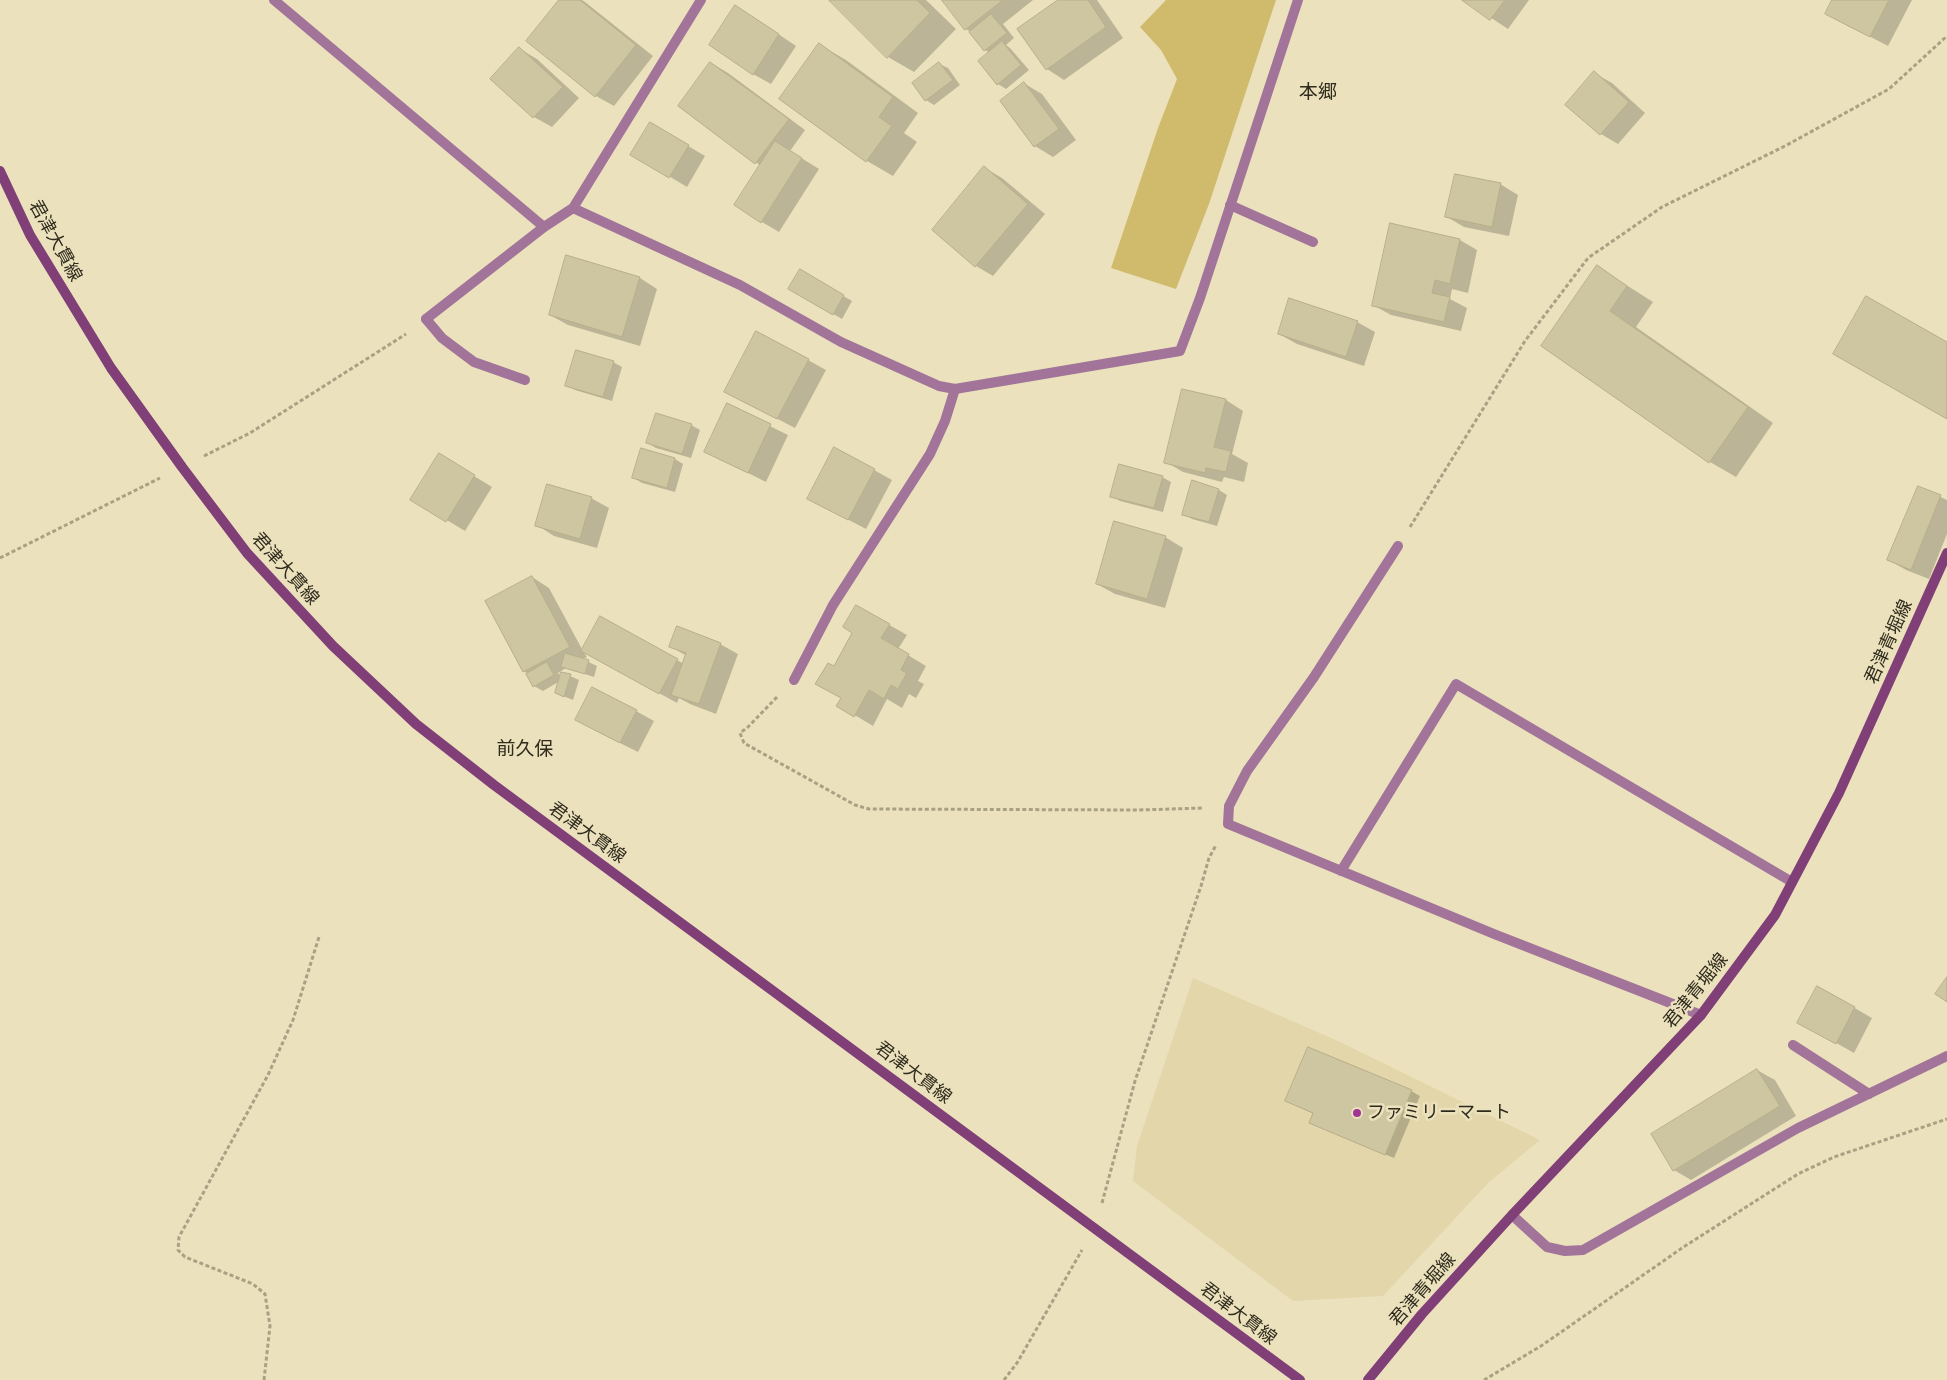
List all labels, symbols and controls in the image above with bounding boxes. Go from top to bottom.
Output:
district label: 本郷 [1299,82,1337,104]
street label: 君津大貫線 [24,196,86,286]
street label: 君津大貫線 [247,528,323,610]
street label: 君津青堀線 [1861,596,1917,688]
district label: 前久保 [497,739,553,761]
street label: 君津大貫線 [544,798,630,868]
street label: 君津青堀線 [1659,949,1733,1033]
street label: 君津大貫線 [871,1037,955,1109]
place label: ファミリーマート [1367,1102,1511,1124]
marker: ファミリーマート [1351,1107,1363,1119]
street label: 君津青堀線 [1385,1249,1461,1331]
street label: 君津大貫線 [1196,1278,1280,1350]

